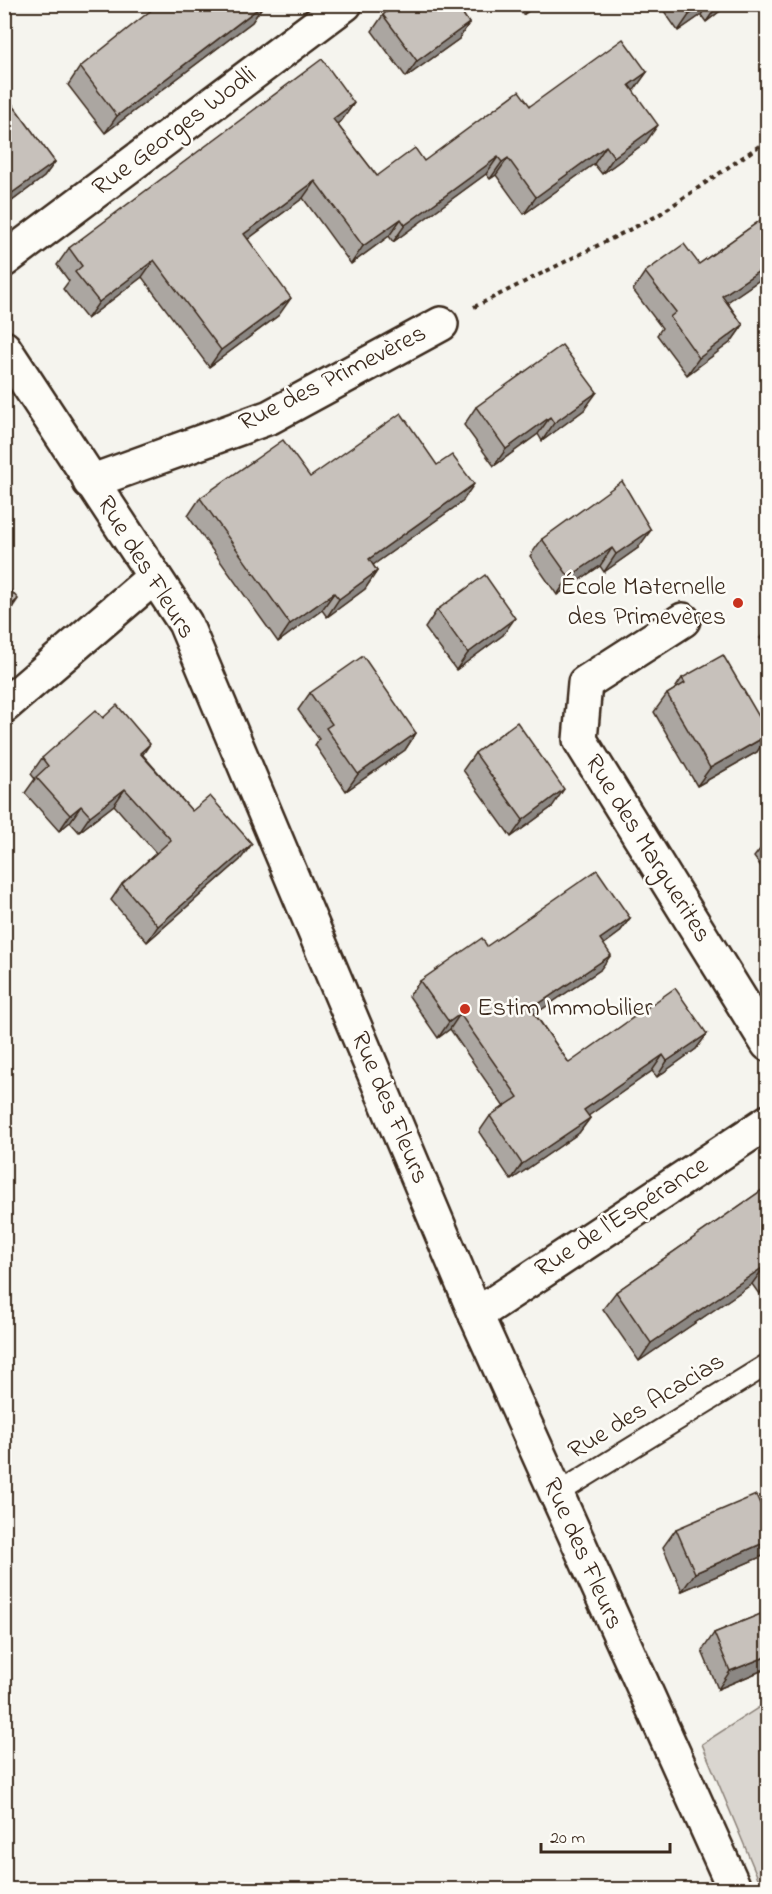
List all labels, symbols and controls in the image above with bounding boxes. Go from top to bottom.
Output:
street label: Rue Georges Wodli [85,57,265,207]
street label: Rue des Primevères [233,315,433,443]
street label: Rue des Fleurs [86,489,204,647]
place label: École Maternelle des Primevères [560,569,726,637]
marker: École Maternelle des Primevères [731,596,745,610]
street label: Rue des Marguerites [574,747,720,951]
place label: Estim Immobilier [477,990,653,1028]
marker: Estim Immobilier [458,1002,472,1016]
street label: Rue des Fleurs [340,1026,438,1190]
street label: Rue de l'Espérance [528,1147,717,1288]
street label: Rue des Acacias [561,1344,733,1470]
street label: Rue des Fleurs [532,1472,632,1636]
scale bar [541,1816,670,1854]
text: 20 m [550,1826,585,1852]

